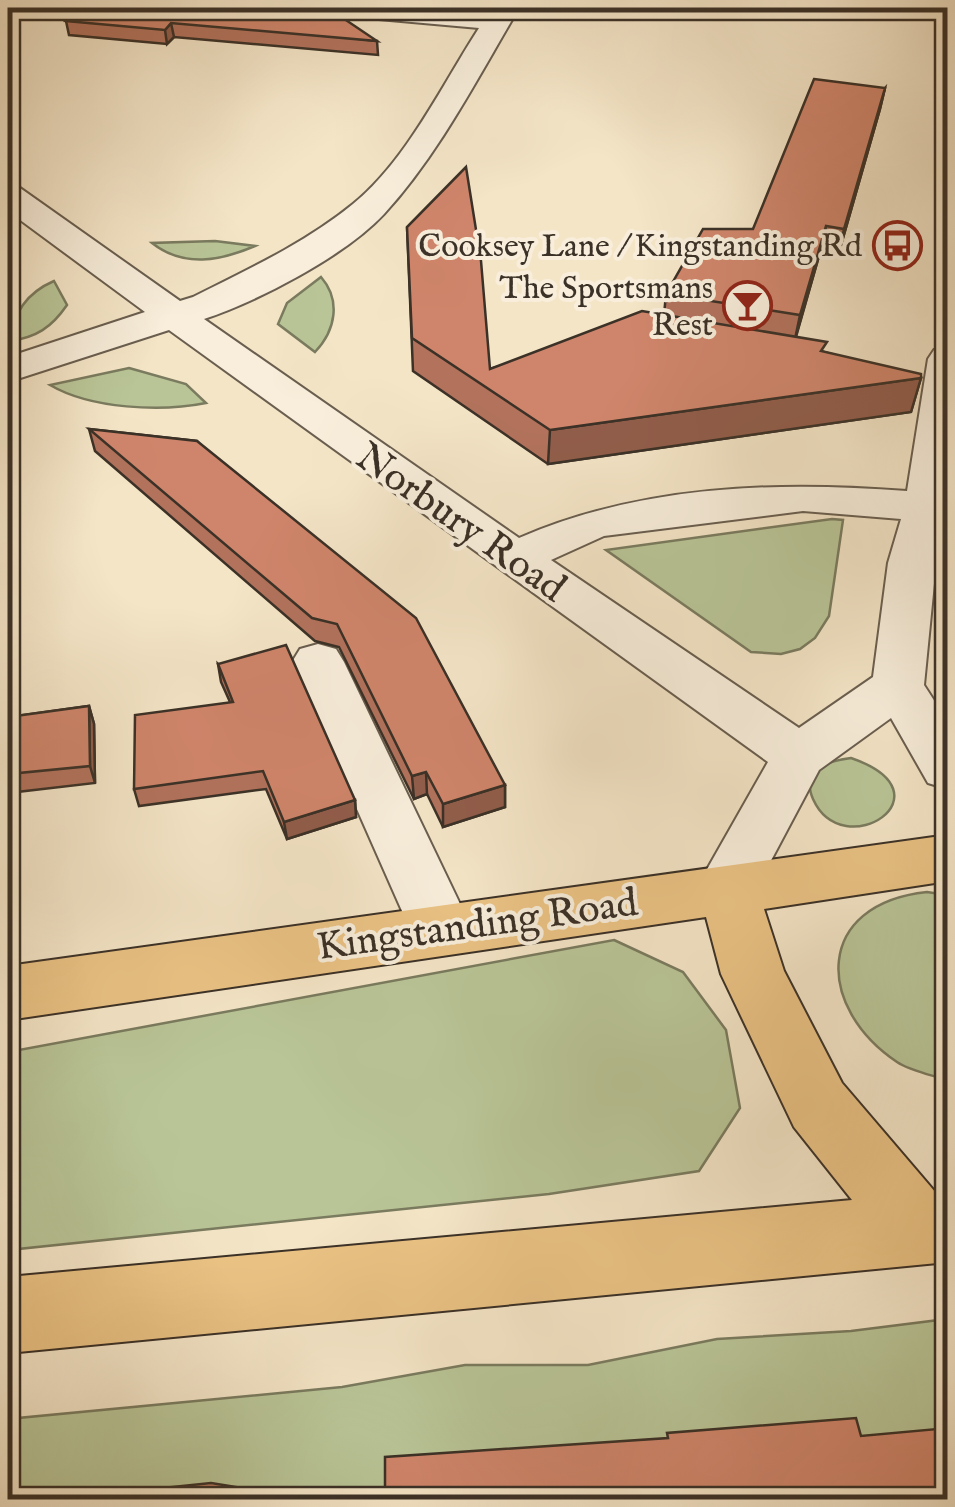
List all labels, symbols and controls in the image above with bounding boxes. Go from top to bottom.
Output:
bus stop icon: Cooksey Lane / Kingstanding Rd [871,219,923,271]
place label: Cooksey Lane / Kingstanding Rd [418,227,863,268]
place label: The Sportsmans Rest [499,269,713,347]
bar icon: The Sportsmans Rest [722,279,774,331]
street label: Norbury Road [345,433,576,615]
street label: Kingstanding Road [314,879,642,974]

